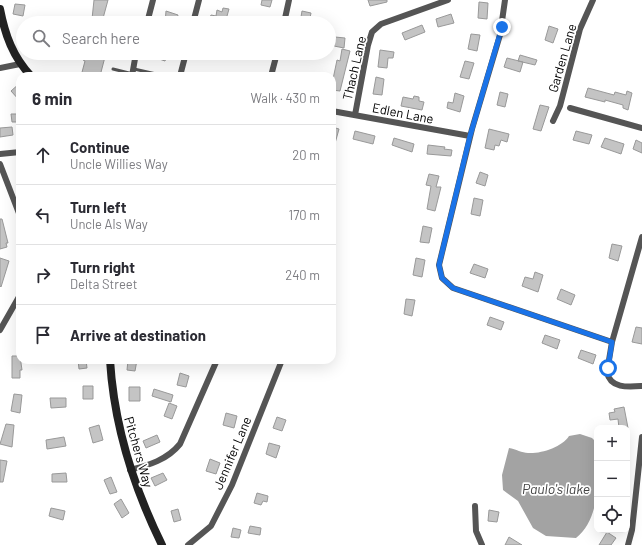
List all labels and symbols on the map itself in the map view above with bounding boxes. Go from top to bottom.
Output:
route end [493,18,511,36]
street label: Garden Lane [545,22,579,94]
street label: Thach Lane [339,34,369,102]
street label: Edlen Lane [371,99,435,127]
route start [599,359,617,377]
street label: Jennifer Lane [209,414,255,492]
street label: Pitchers Way [121,415,157,489]
water label: Paulo's lake [522,480,590,497]

